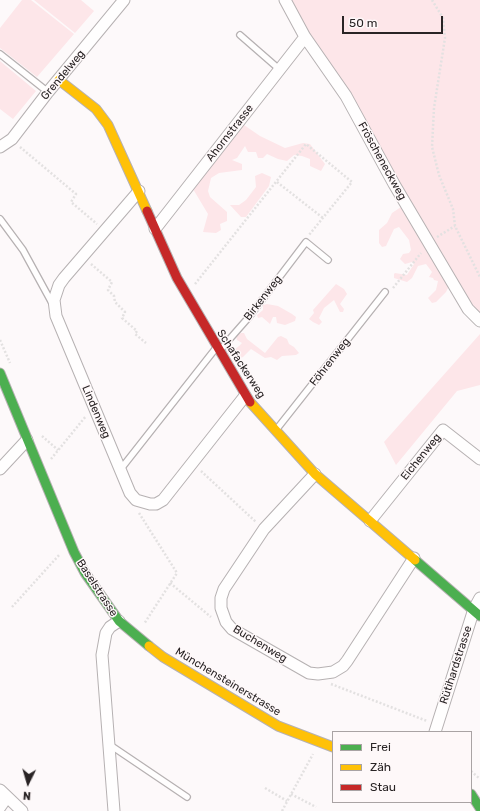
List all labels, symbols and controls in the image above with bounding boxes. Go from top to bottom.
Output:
scale bar [344,8,445,34]
text: 50 m [349,16,377,30]
street label: Grendelweg [38,47,88,103]
street label: Ahornstrasse [204,102,256,164]
street label: Fröscheneckweg [355,120,409,202]
street label: Birkenweg [241,273,285,323]
street label: Schafackerweg [214,327,268,401]
street label: Föhrenweg [307,335,353,389]
street label: Lindenweg [79,384,113,440]
street label: Eichenweg [398,431,444,483]
street label: Baselstrasse [74,557,120,619]
street label: Buchenweg [231,623,289,665]
street label: Rütihardstrasse [437,624,475,706]
street label: Münchensteinerstrasse [173,645,283,719]
legend [332,731,472,803]
text: Frei [370,740,391,754]
text: Zäh [370,760,391,774]
north arrow [8,763,48,803]
text: Stau [370,780,396,794]
text: N [22,789,31,802]

